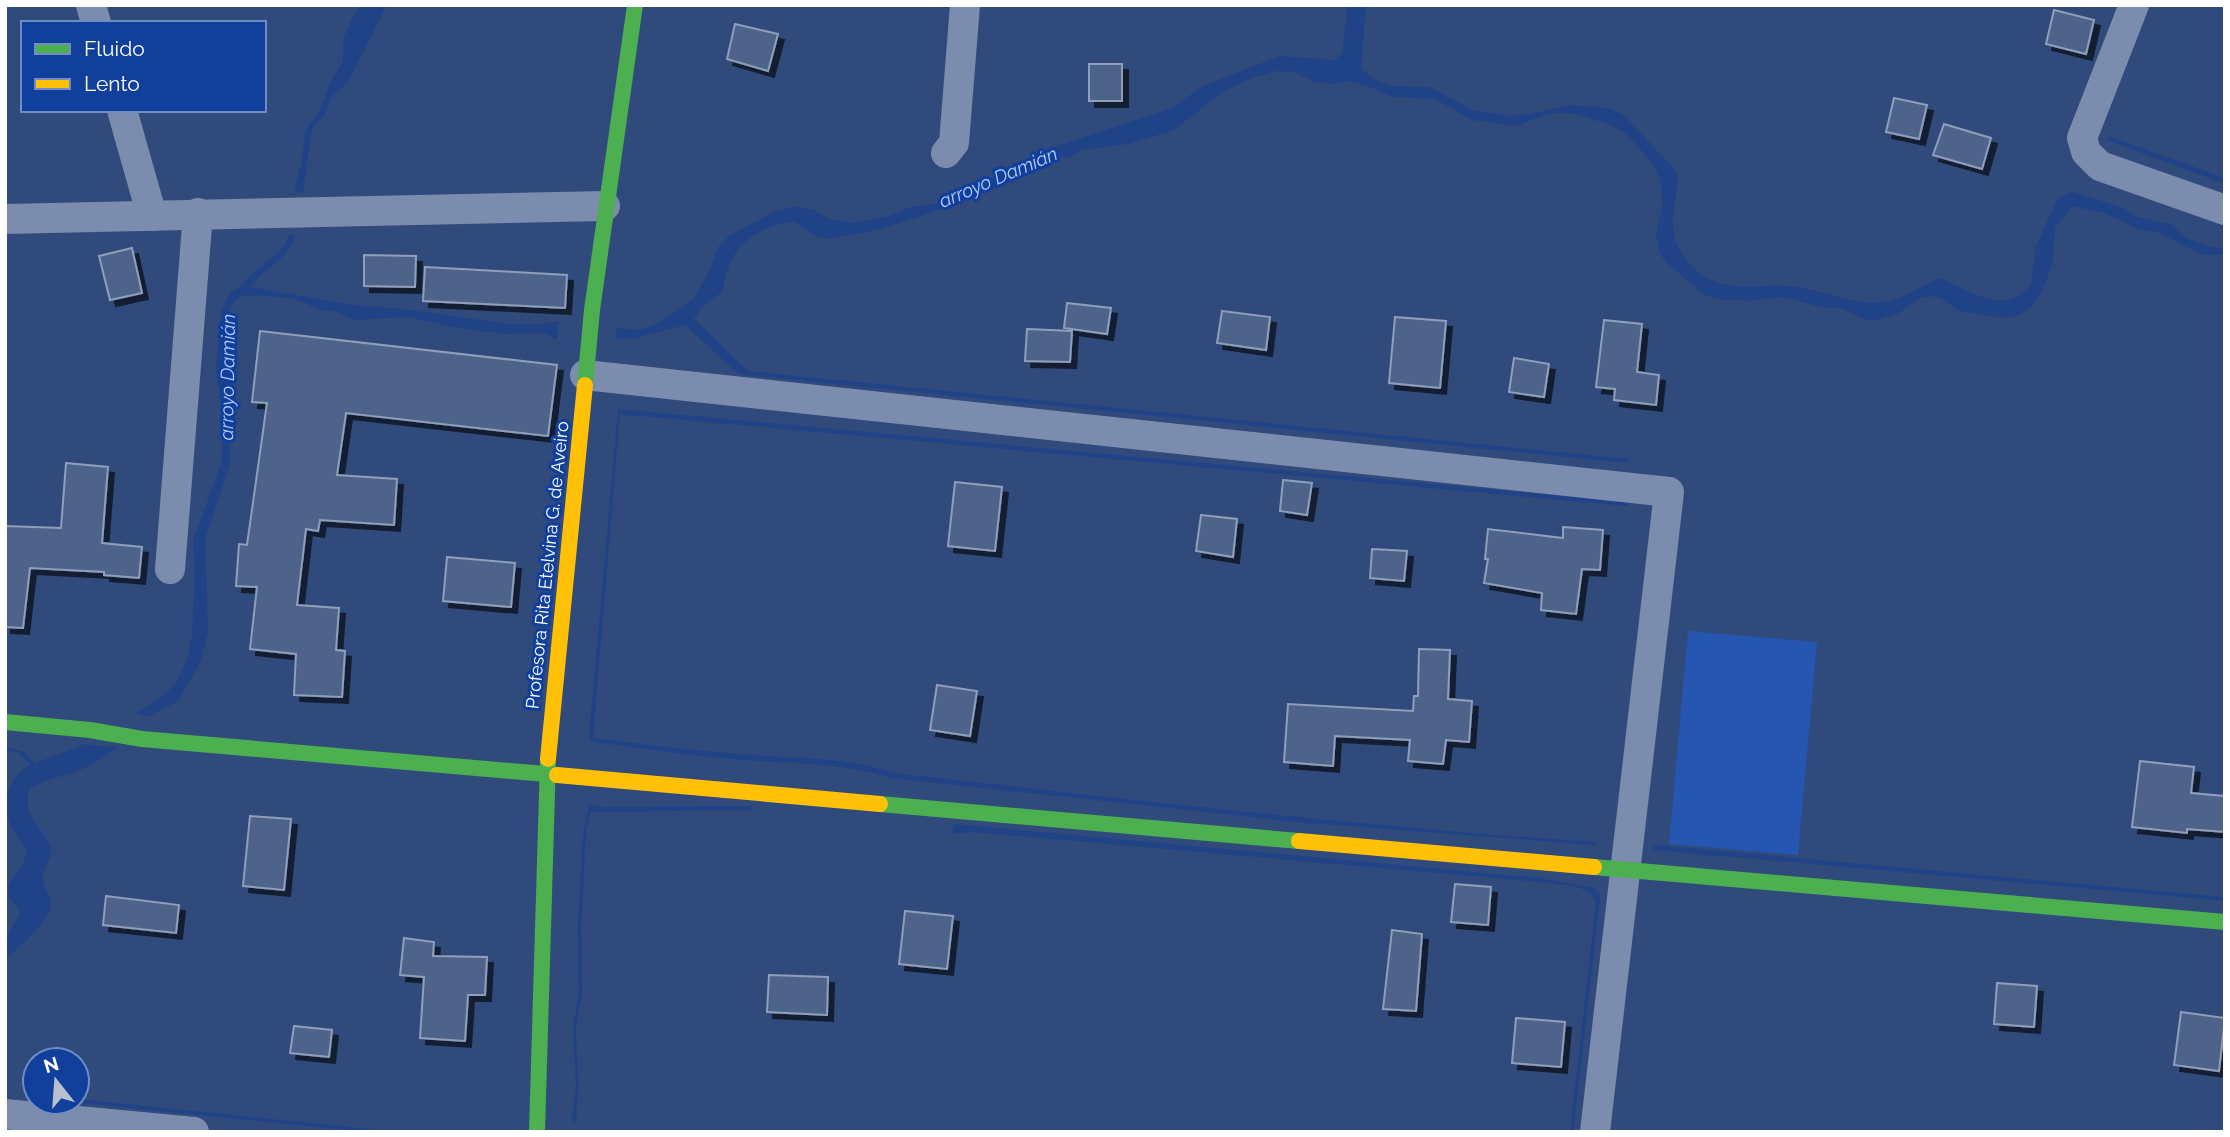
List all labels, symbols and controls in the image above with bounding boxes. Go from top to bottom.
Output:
legend [21,21,266,112]
text: Fluido [84,36,145,61]
text: Lento [84,71,140,96]
water label: arroyo Damián [935,142,1061,212]
water label: arroyo Damián [215,314,239,440]
street label: Profesora Rita Etelvina G. de Aveiro [521,420,573,710]
north arrow [21,1046,91,1116]
text: N [41,1052,61,1077]

